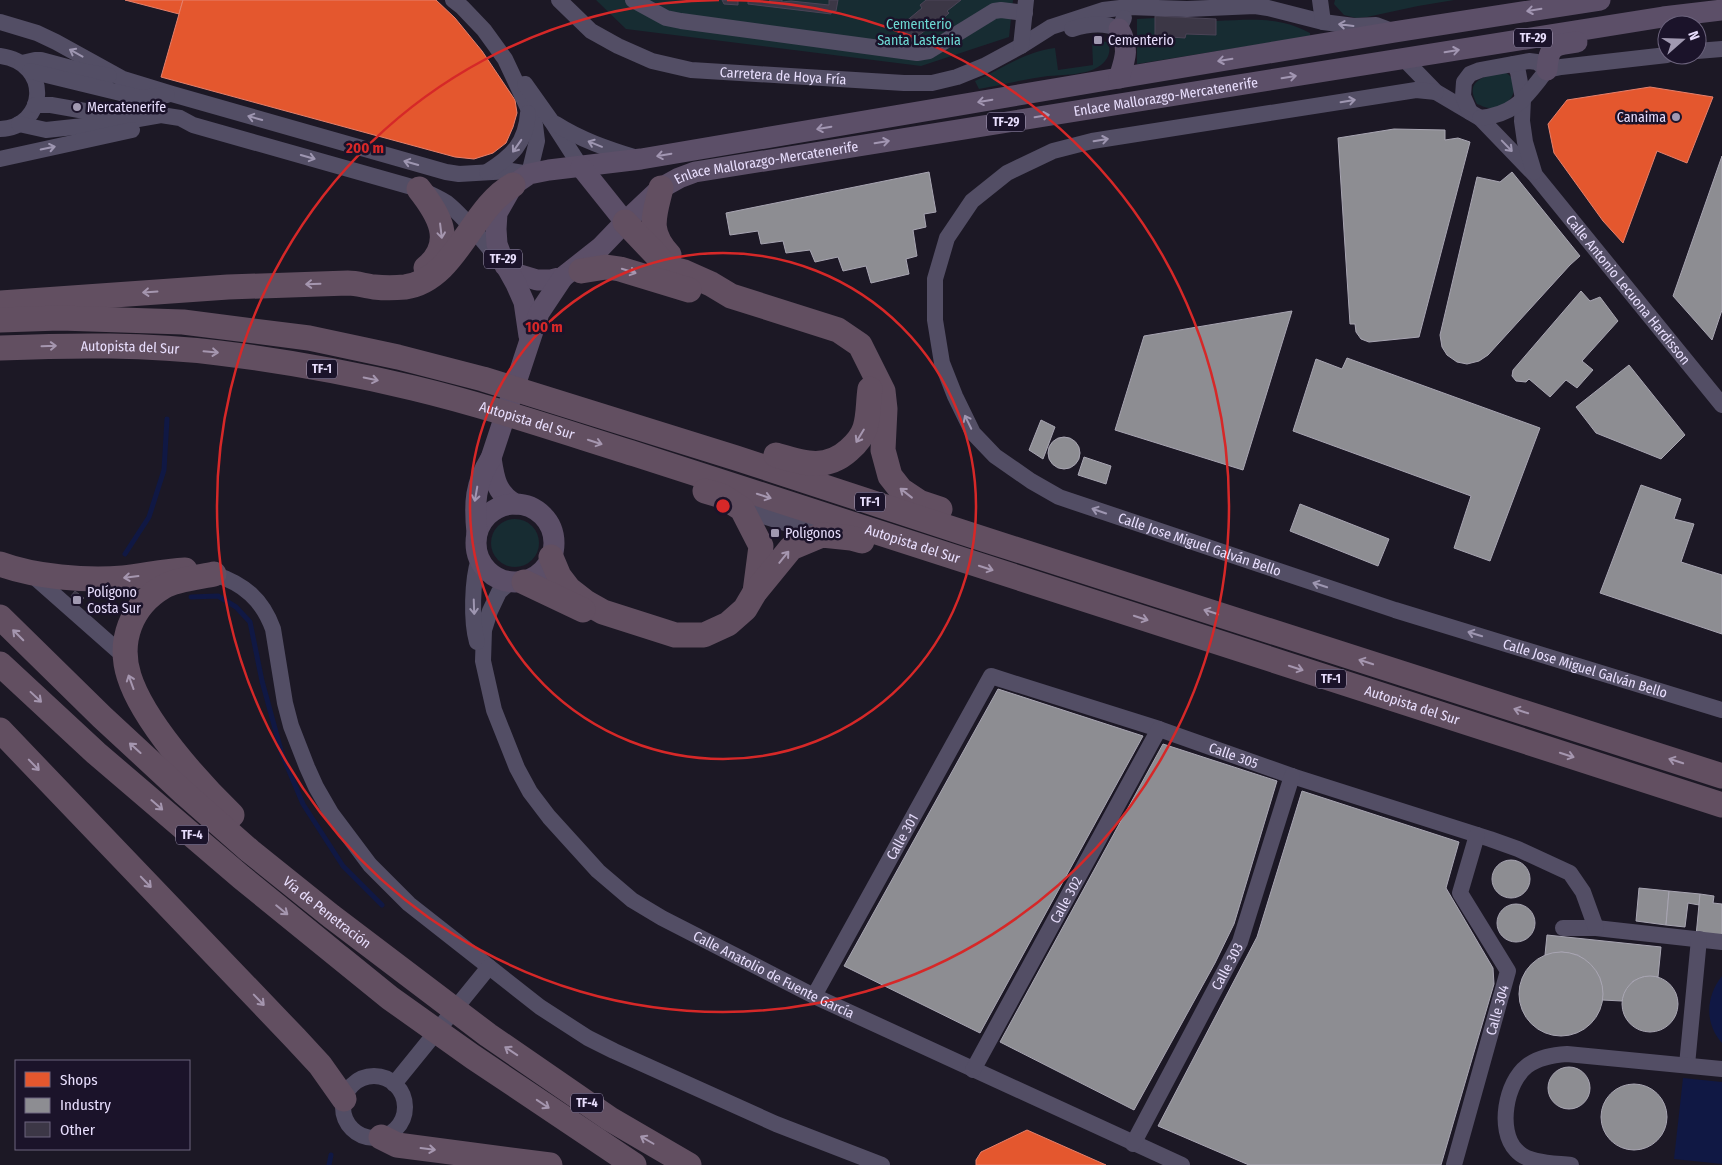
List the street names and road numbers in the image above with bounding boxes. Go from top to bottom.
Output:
road number: TF-29 [1514,28,1552,48]
street label: Carretera de Hoya Fría [719,63,847,88]
street label: Enlace Mallorazgo-Mercatenerife [1072,73,1259,120]
road number: TF-29 [987,112,1025,132]
street label: Enlace Mallorazgo-Mercatenerife [671,137,859,188]
street label: Calle Antonio Lecuona Hardisson [1562,211,1694,368]
road number: TF-29 [484,250,522,268]
street label: Autopista del Sur [81,337,180,357]
road number: TF-1 [307,359,337,378]
street label: Autopista del Sur [477,398,577,443]
road number: TF-1 [855,492,885,512]
street label: Calle Jose Miguel Galván Bello [1116,509,1283,580]
street label: Autopista del Sur [863,520,962,567]
street label: Calle Jose Miguel Galván Bello [1501,635,1670,701]
road number: TF-1 [1316,670,1346,689]
street label: Autopista del Sur [1363,682,1462,728]
street label: Calle 305 [1207,739,1261,772]
street label: Calle 301 [883,811,922,863]
road number: TF-4 [176,826,208,844]
street label: Vía de Penetración [280,873,375,952]
street label: Calle 302 [1046,873,1086,926]
street label: Calle Anatolio de Fuente García [690,927,857,1022]
street label: Calle 303 [1208,940,1247,993]
street label: Calle 304 [1482,983,1512,1037]
road number: TF-4 [571,1094,603,1112]

